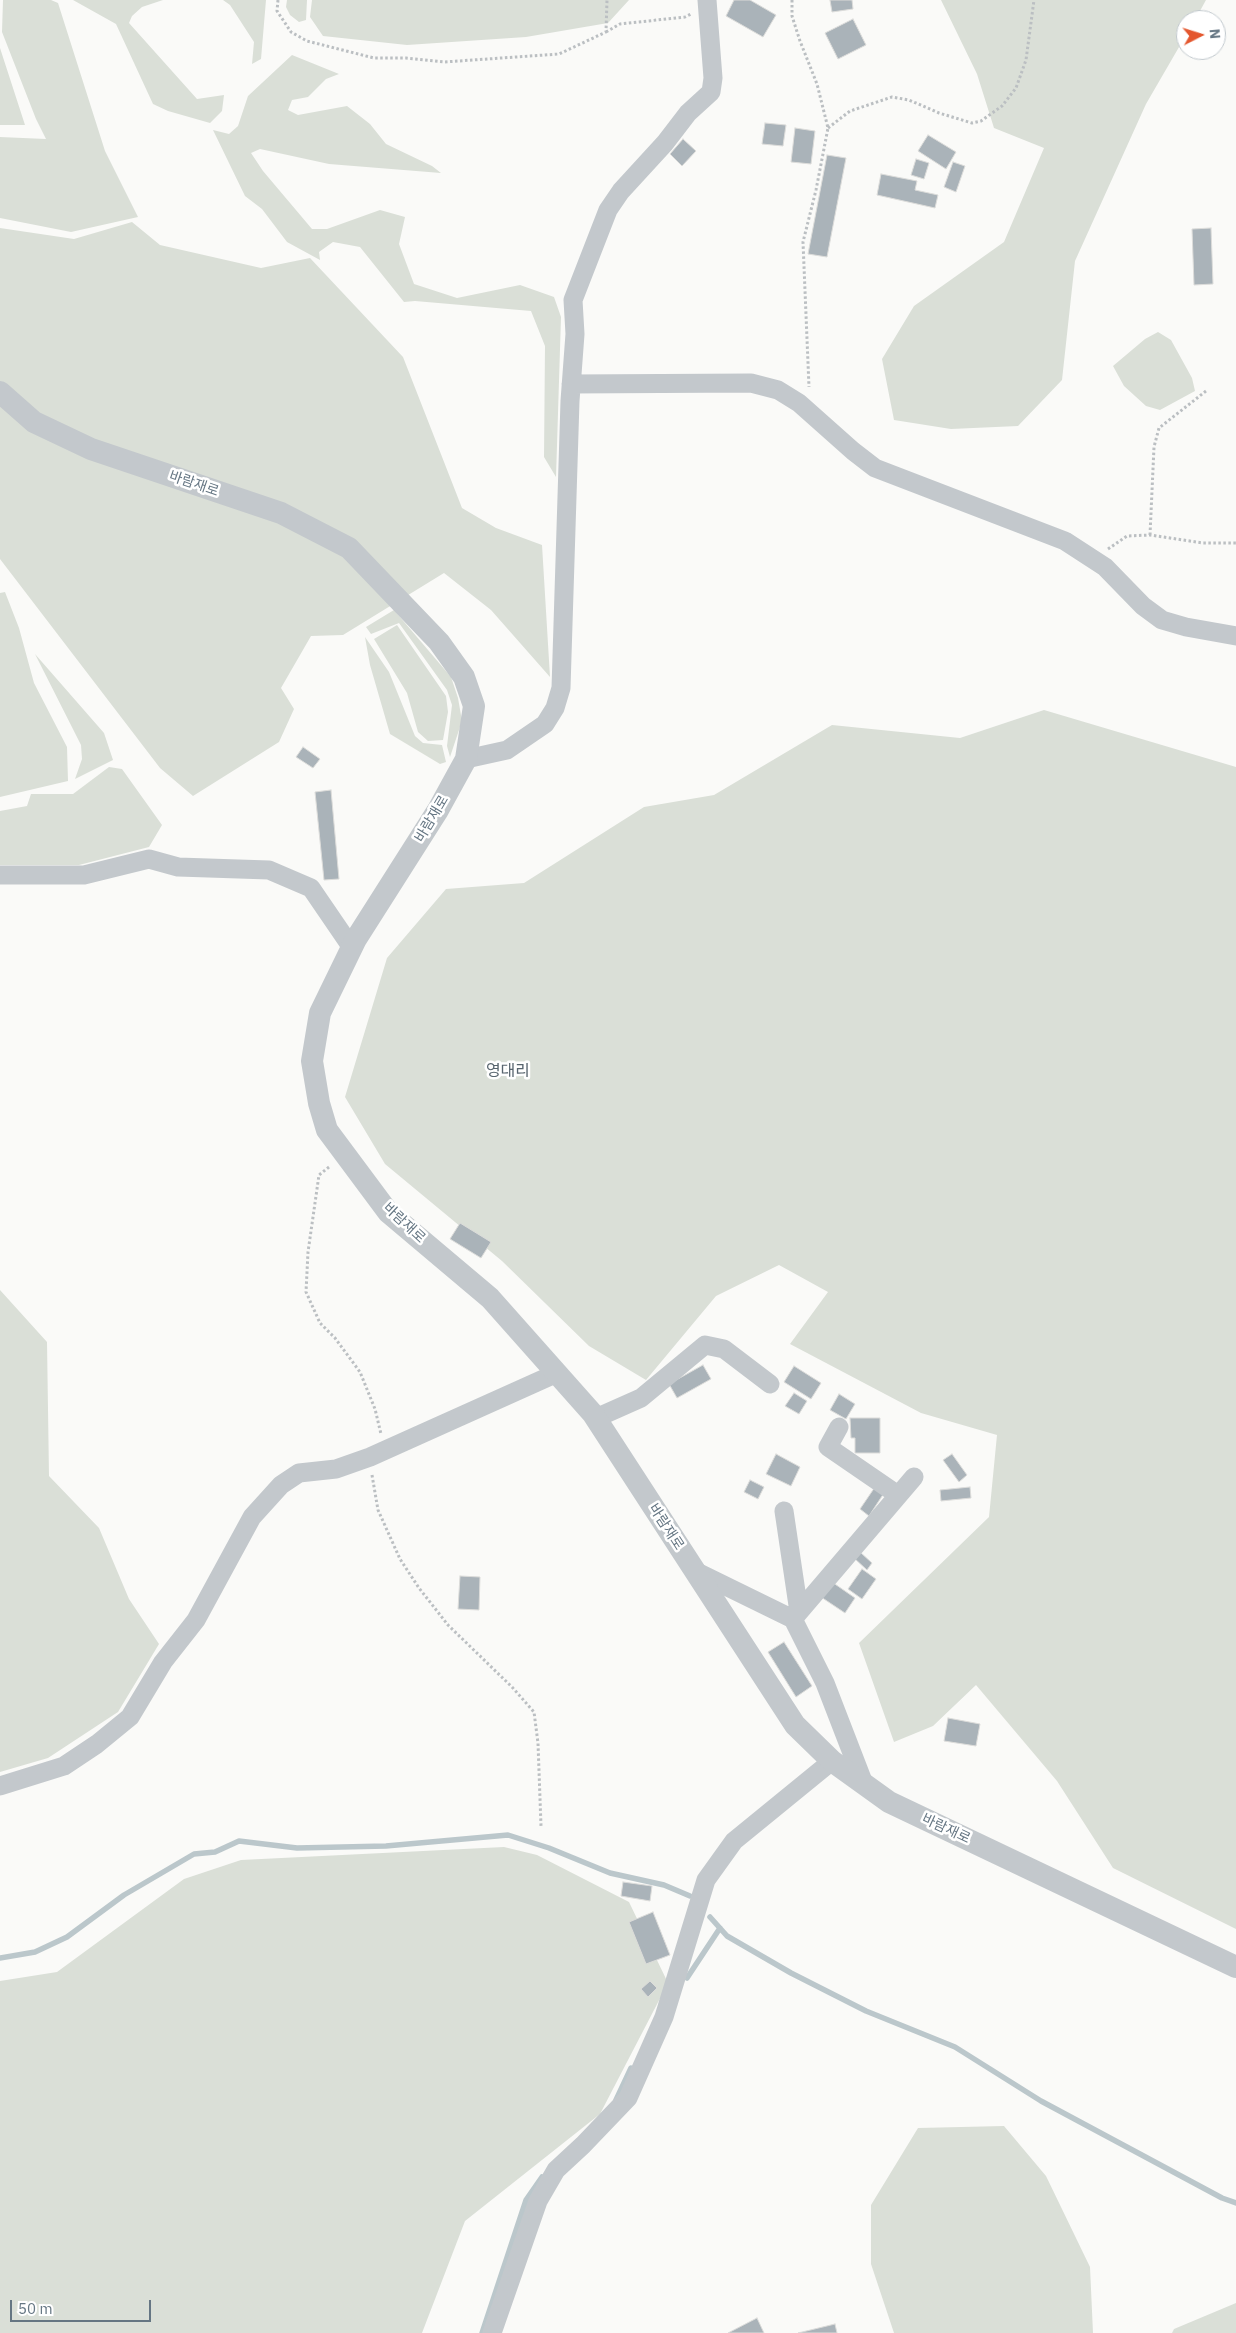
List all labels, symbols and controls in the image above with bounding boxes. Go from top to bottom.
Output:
north arrow [1176,10,1226,60]
text: N [1206,28,1224,40]
street label: 바람재로 [167,468,221,500]
street label: 바람재로 [412,793,452,845]
district label: 영대리 [486,1061,530,1081]
street label: 바람재로 [379,1199,429,1247]
street label: 바람재로 [645,1501,687,1553]
street label: 바람재로 [919,1811,973,1847]
scale bar [12,2290,154,2322]
text: 50 m [18,2299,53,2318]

